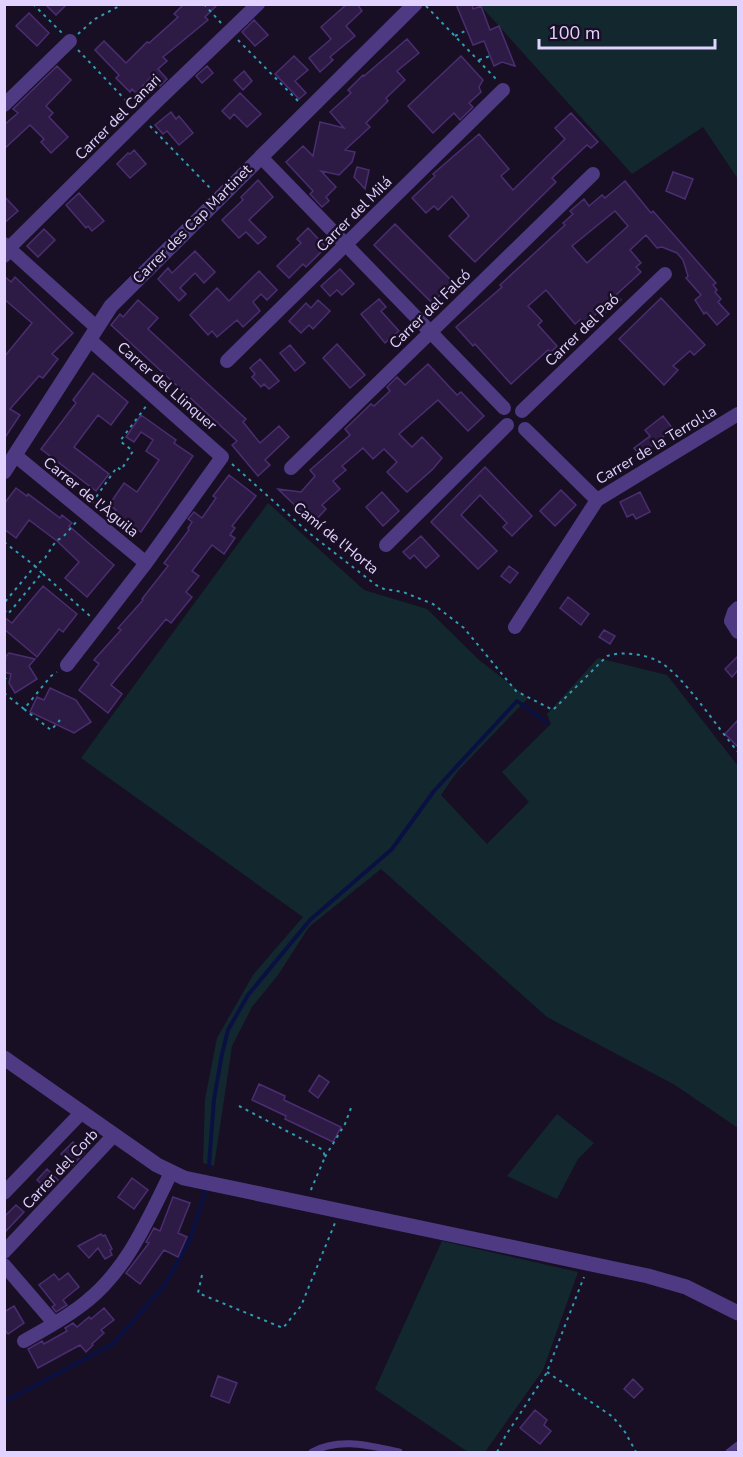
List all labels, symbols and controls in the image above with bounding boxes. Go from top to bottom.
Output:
scale bar [539,12,714,50]
text: 100 m [548,21,600,45]
street label: Carrer del Canari [71,70,165,164]
street label: Carrer des Cap Martinet [128,160,256,288]
street label: Carrer del Milá [312,172,396,256]
street label: Carrer del Falcó [385,265,475,353]
street label: Carrer del Paó [540,289,624,371]
street label: Carrer del Llinquer [113,337,221,435]
street label: Carrer de la Terrol·la [592,401,720,489]
street label: Carrer de l'Àguila [39,452,143,542]
street label: Camí de l'Horta [289,497,383,579]
street label: Carrer del Corb [18,1124,103,1213]

